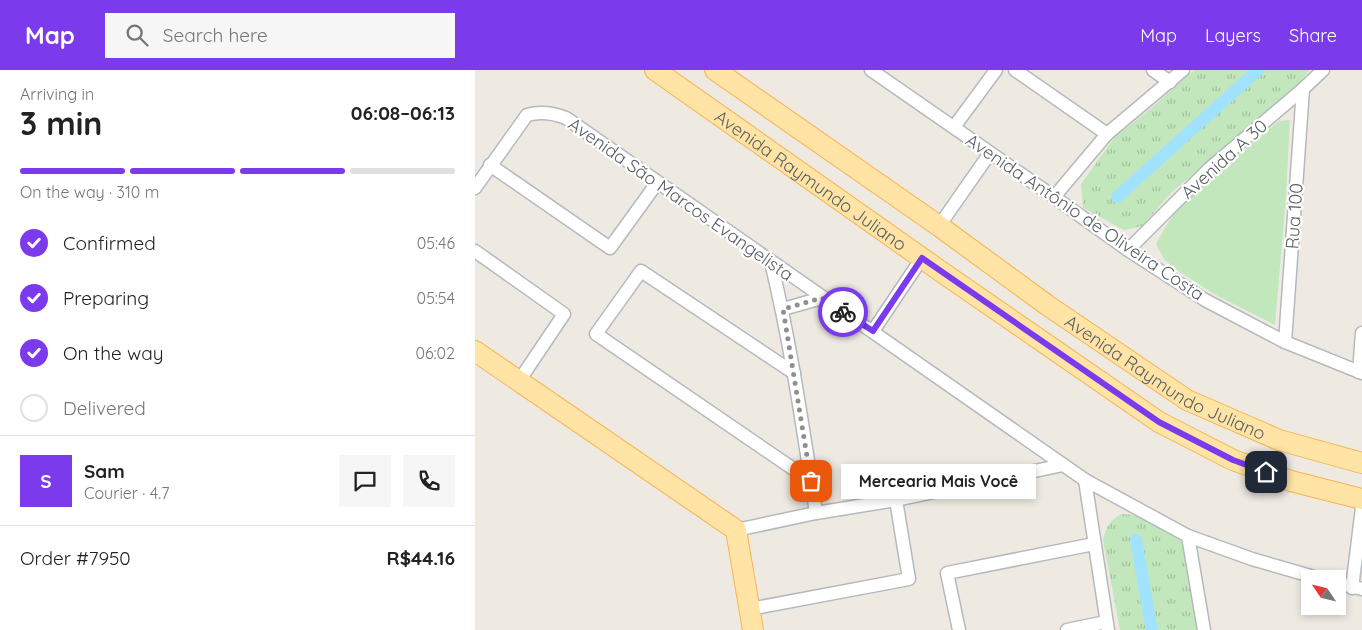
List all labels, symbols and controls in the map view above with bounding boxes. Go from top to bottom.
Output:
search box [105,13,455,58]
text: Map [25,20,75,50]
icon: search [123,21,151,49]
text: Search here [163,23,268,47]
text: Map [1140,24,1177,47]
text: Layers [1205,24,1261,47]
text: Share [1289,24,1337,47]
text: Arriving in [20,84,94,104]
text: 06:08–06:13 [351,101,455,125]
text: 3 min [20,103,102,143]
street label: Avenida Raymundo Juliano [711,104,912,256]
street label: Avenida São Marcos Evangelista [564,112,798,286]
street label: Avenida A 30 [1176,114,1272,204]
street label: Avenida Antônio de Oliveira Costa [961,128,1209,306]
text: On the way · 310 m [20,182,159,202]
street label: Rua 100 [1280,182,1308,250]
icon: check [20,229,48,257]
text: Confirmed [63,231,156,255]
text: 05:46 [417,233,455,253]
icon: check [20,284,48,312]
text: Preparing [63,286,149,310]
courier [818,287,868,337]
text: 05:54 [417,288,455,308]
icon: bike [829,298,857,326]
street label: Avenida Raymundo Juliano [1061,309,1269,444]
icon: check [20,339,48,367]
text: On the way [63,341,164,365]
text: 06:02 [415,343,455,363]
text: Delivered [63,396,146,420]
pin [1245,451,1287,493]
button: chat [339,455,391,507]
button: phone [403,455,455,507]
icon: home [1252,458,1280,486]
text: Sam [84,459,125,483]
pin [790,460,832,502]
callout: Mercearia Mais Você [841,464,1036,498]
icon: bag [797,467,825,495]
text: S [40,469,52,493]
text: Mercearia Mais Você [859,471,1018,491]
text: Courier · 4.7 [84,483,169,503]
text: Order #7950 [20,546,131,570]
text: R$44.16 [387,546,455,570]
north arrow [1301,570,1346,615]
map controls [1301,570,1346,615]

